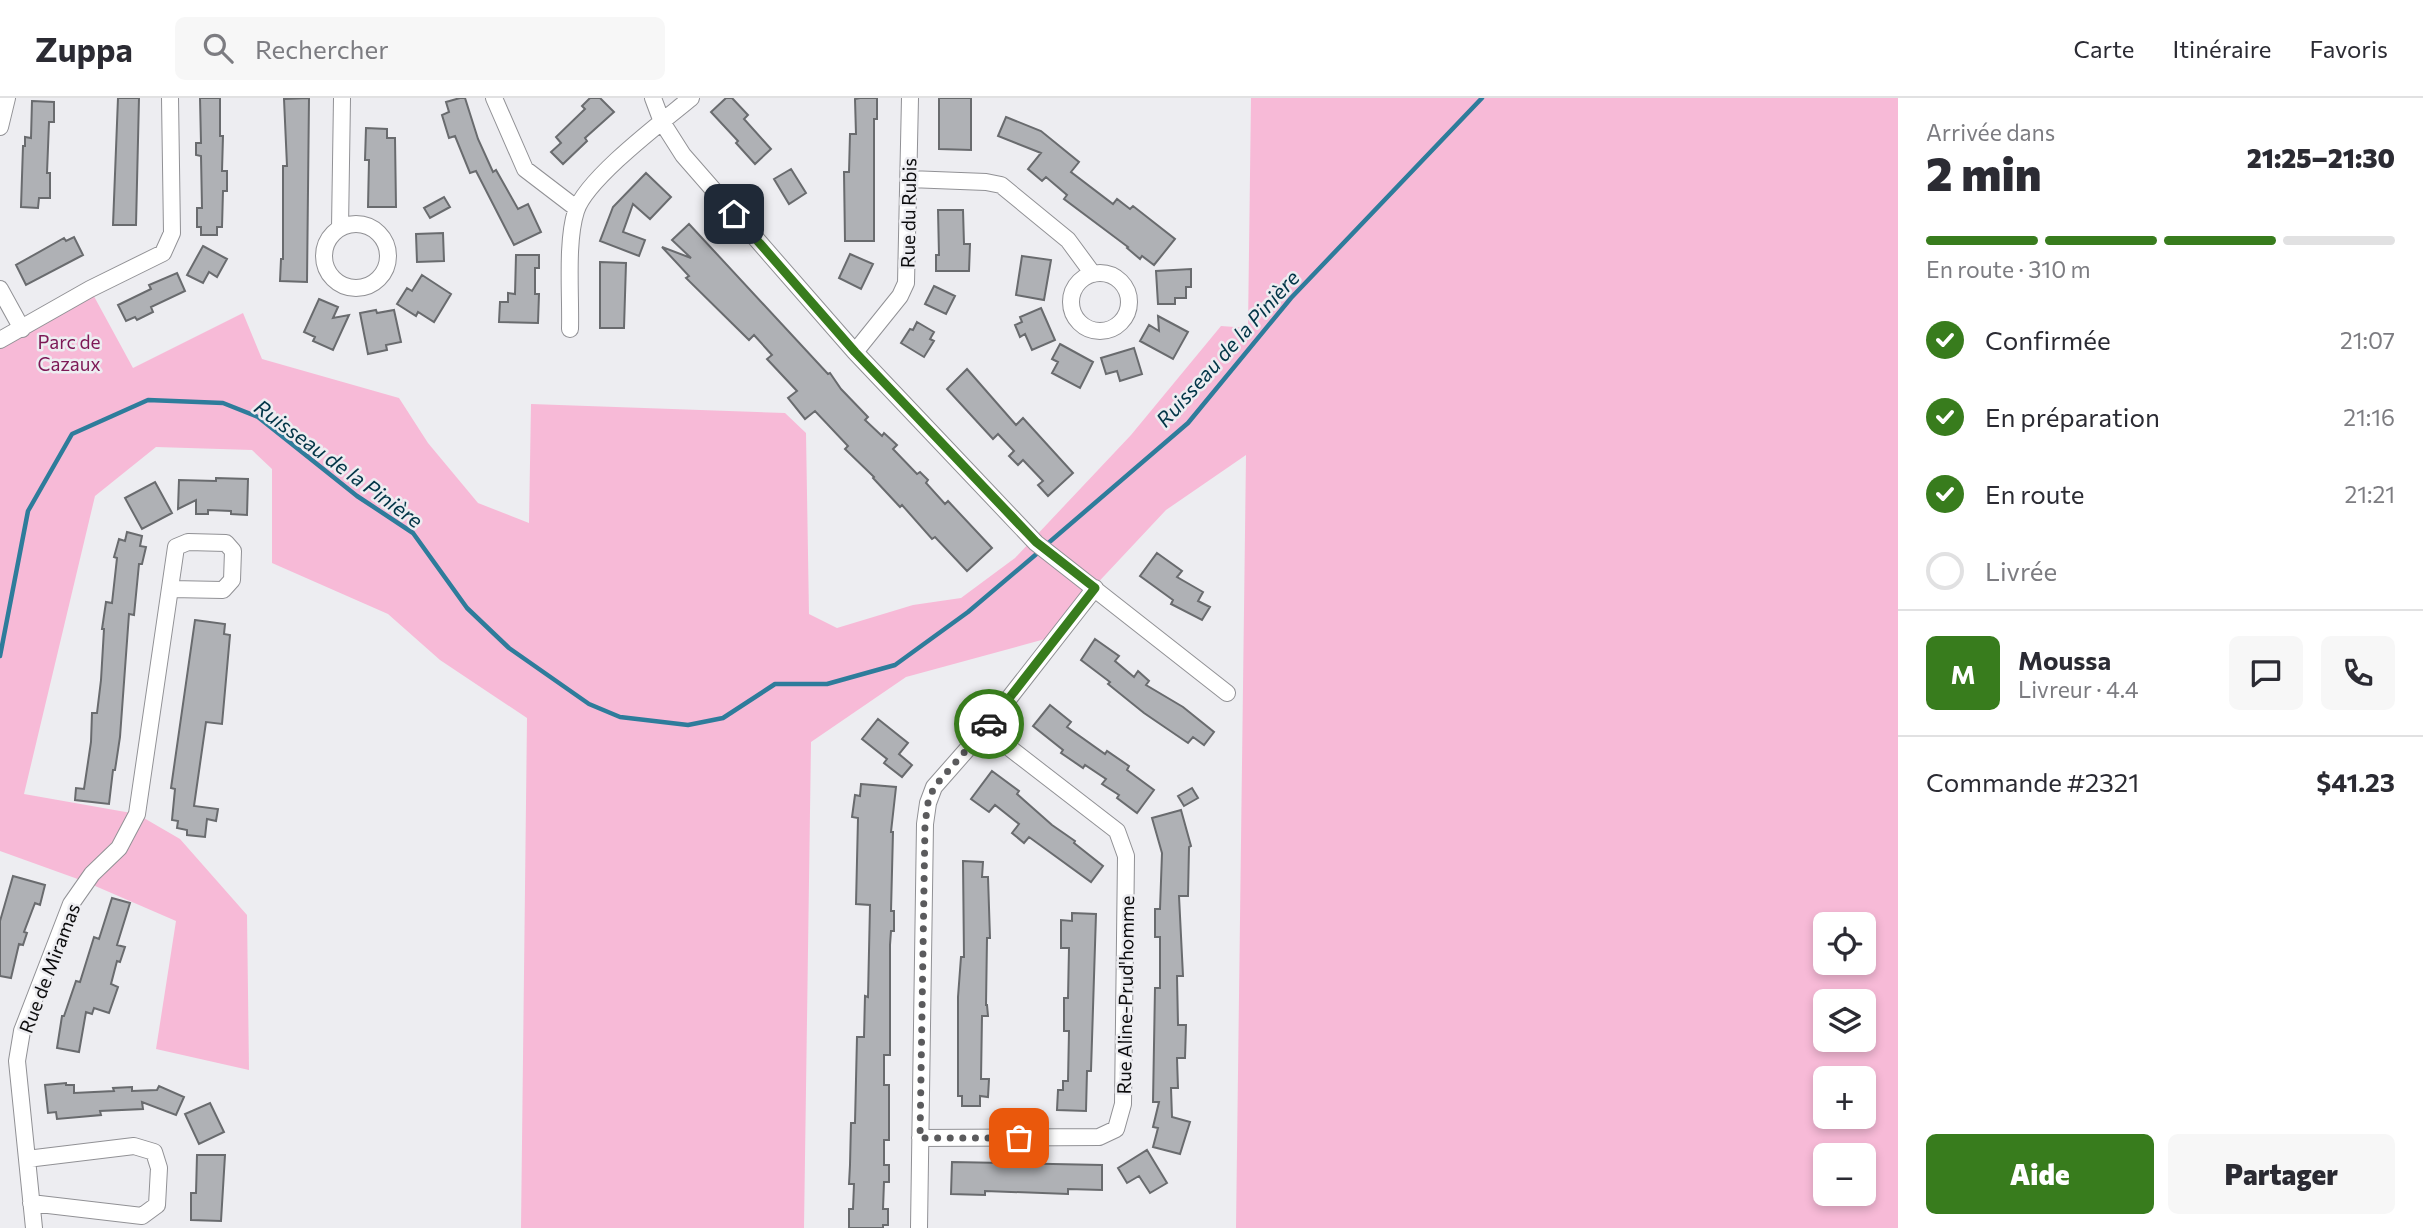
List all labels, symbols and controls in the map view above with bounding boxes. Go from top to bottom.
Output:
search box [175,17,665,80]
text: Zuppa [35,28,133,69]
icon: search [199,29,237,67]
text: Rechercher [255,33,389,64]
text: Carte [2074,34,2135,63]
text: Itinéraire [2173,34,2272,63]
text: Favoris [2310,34,2388,63]
text: Arrivée dans [1926,118,2055,146]
text: 21:25–21:30 [2247,142,2395,173]
text: 2 min [1926,144,2042,200]
street label: Rue du Rubis [896,158,920,268]
pin [704,184,764,244]
icon: home [715,195,753,233]
text: En route · 310 m [1926,255,2091,283]
water label: Ruisseau de la Pinière [1150,265,1304,431]
icon: check [1926,321,1964,359]
text: Confirmée [1985,324,2111,355]
text: 21:07 [2340,326,2395,354]
park label: Parc de Cazaux [37,330,101,375]
water label: Ruisseau de la Pinière [250,394,428,532]
icon: check [1926,398,1964,436]
text: En préparation [1985,401,2160,432]
text: 21:16 [2343,403,2395,431]
icon: check [1926,475,1964,513]
text: En route [1985,478,2085,509]
text: 21:21 [2344,480,2395,508]
text: Livrée [1985,555,2057,586]
button: chat [2229,636,2303,710]
button: phone [2321,636,2395,710]
text: Moussa [2018,644,2111,675]
text: M [1950,658,1976,689]
text: Livreur · 4.4 [2018,675,2139,703]
courier [954,689,1024,759]
icon: car [970,705,1008,743]
text: Commande #2321 [1926,766,2139,797]
text: $41.23 [2316,766,2395,797]
street label: Rue Aline-Prud'homme [1112,895,1138,1095]
street label: Rue de Miramas [14,900,84,1036]
map controls [1813,912,1876,1206]
button: locate [1813,912,1876,975]
button: layers [1813,989,1876,1052]
button: + [1813,1066,1876,1129]
pin [989,1108,1049,1168]
icon: bag [1000,1119,1038,1157]
button: Aide [1926,1134,2154,1214]
button: Partager [2168,1134,2395,1214]
button: − [1813,1143,1876,1206]

